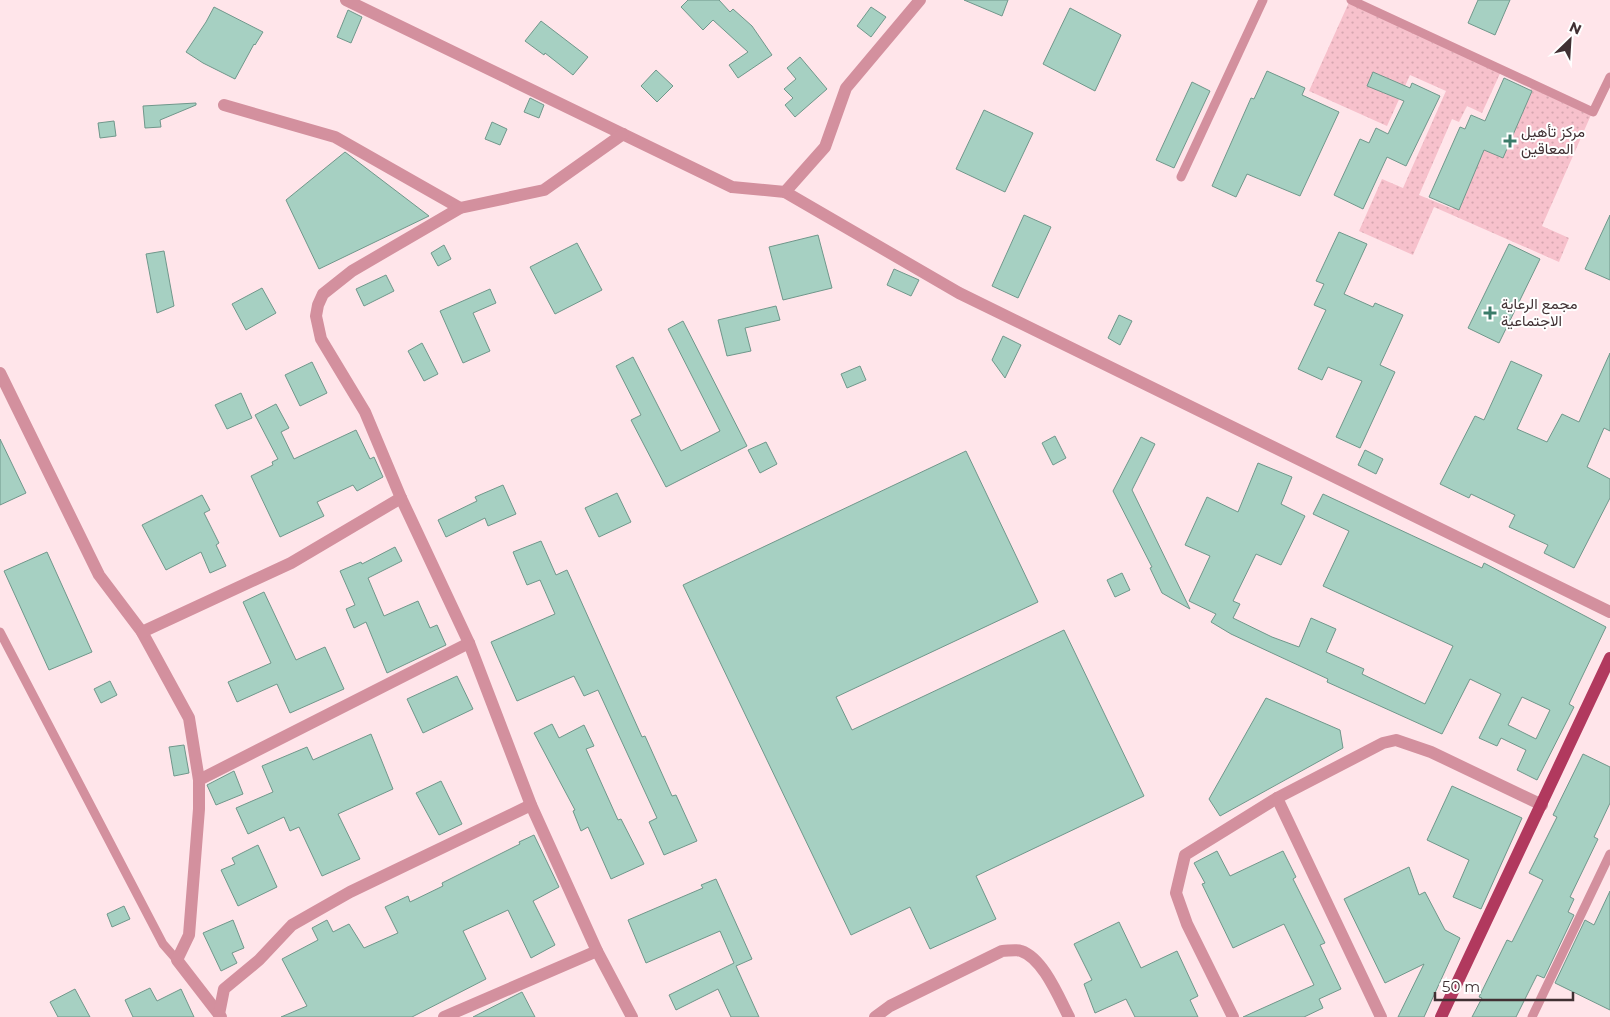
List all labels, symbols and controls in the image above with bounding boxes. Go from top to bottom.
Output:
north arrow [1545,15,1595,65]
text: N [1567,18,1584,39]
place label: مركز تأهيل المعاقين [1521,122,1585,159]
marker: مركز تأهيل المعاقين [1503,134,1517,148]
place label: مجمع الرعاية الاجتماعية [1501,294,1577,330]
marker: مجمع الرعاية الاجتماعية [1483,306,1497,320]
scale bar [1435,970,1572,1002]
text: 50 m [1442,977,1480,996]

